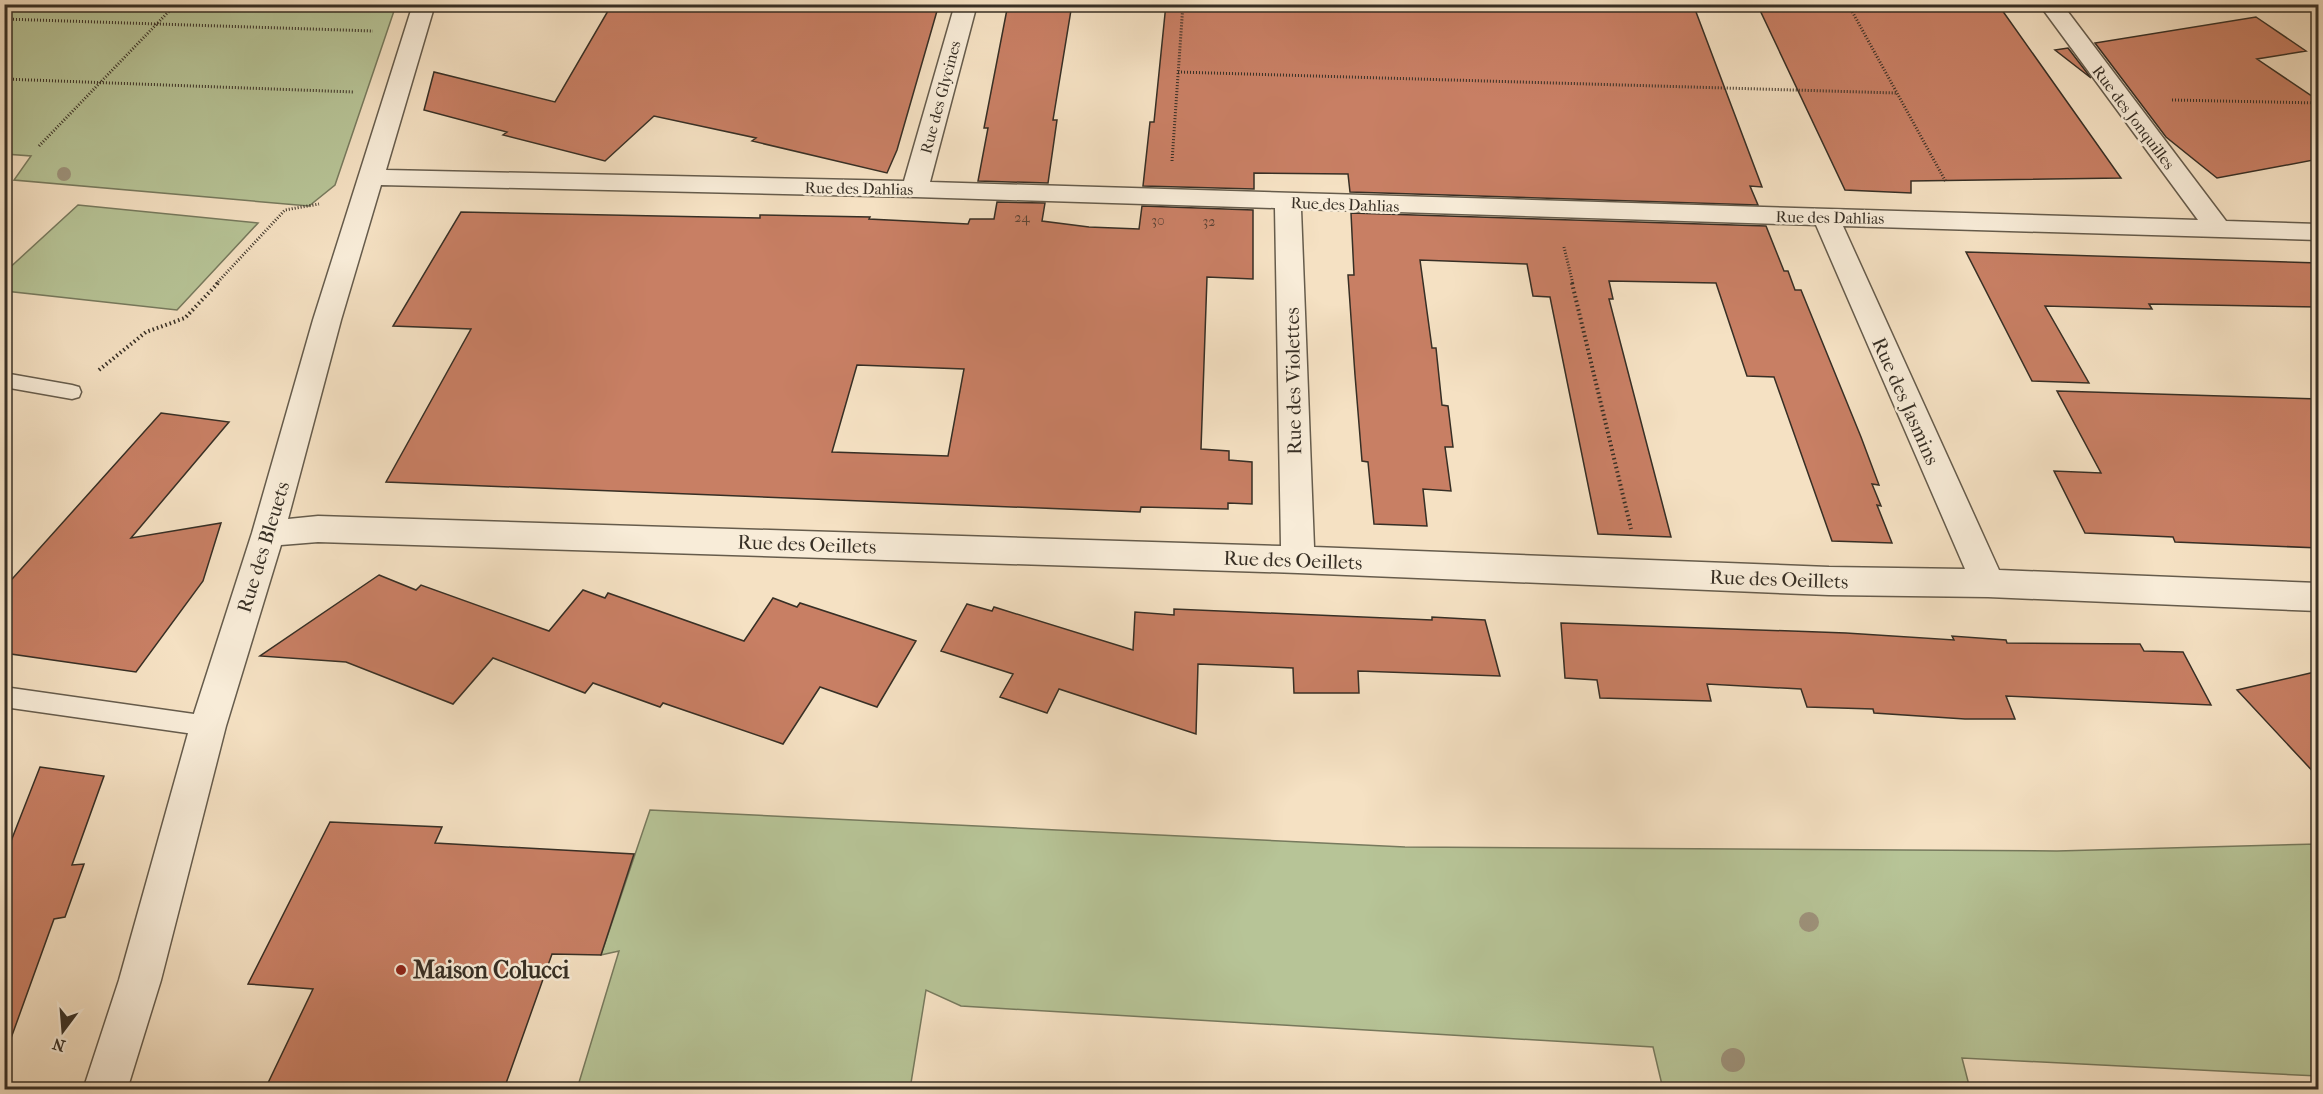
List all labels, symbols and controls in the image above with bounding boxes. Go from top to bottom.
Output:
street label: Rue des Glycines [916,38,965,156]
street label: Rue des Jonquilles [2088,62,2179,173]
street label: Rue des Dahlias [804,178,914,199]
street label: Rue des Dahlias [1290,193,1400,216]
street label: Rue des Dahlias [1775,207,1885,228]
house number: 24 [1014,209,1030,226]
house number: 30 [1151,212,1165,229]
house number: 32 [1203,213,1215,230]
street label: Rue des Violettes [1281,307,1306,455]
street label: Rue des Jasmins [1867,334,1944,469]
street label: Rue des Bleuets [233,479,294,615]
street label: Rue des Oeillets [737,531,877,558]
street label: Rue des Oeillets [1223,547,1363,574]
street label: Rue des Oeillets [1709,566,1849,593]
place label: Maison Colucci [413,956,570,984]
marker: Maison Colucci [394,963,408,977]
north arrow [33,1001,93,1061]
text: N [50,1034,67,1056]

